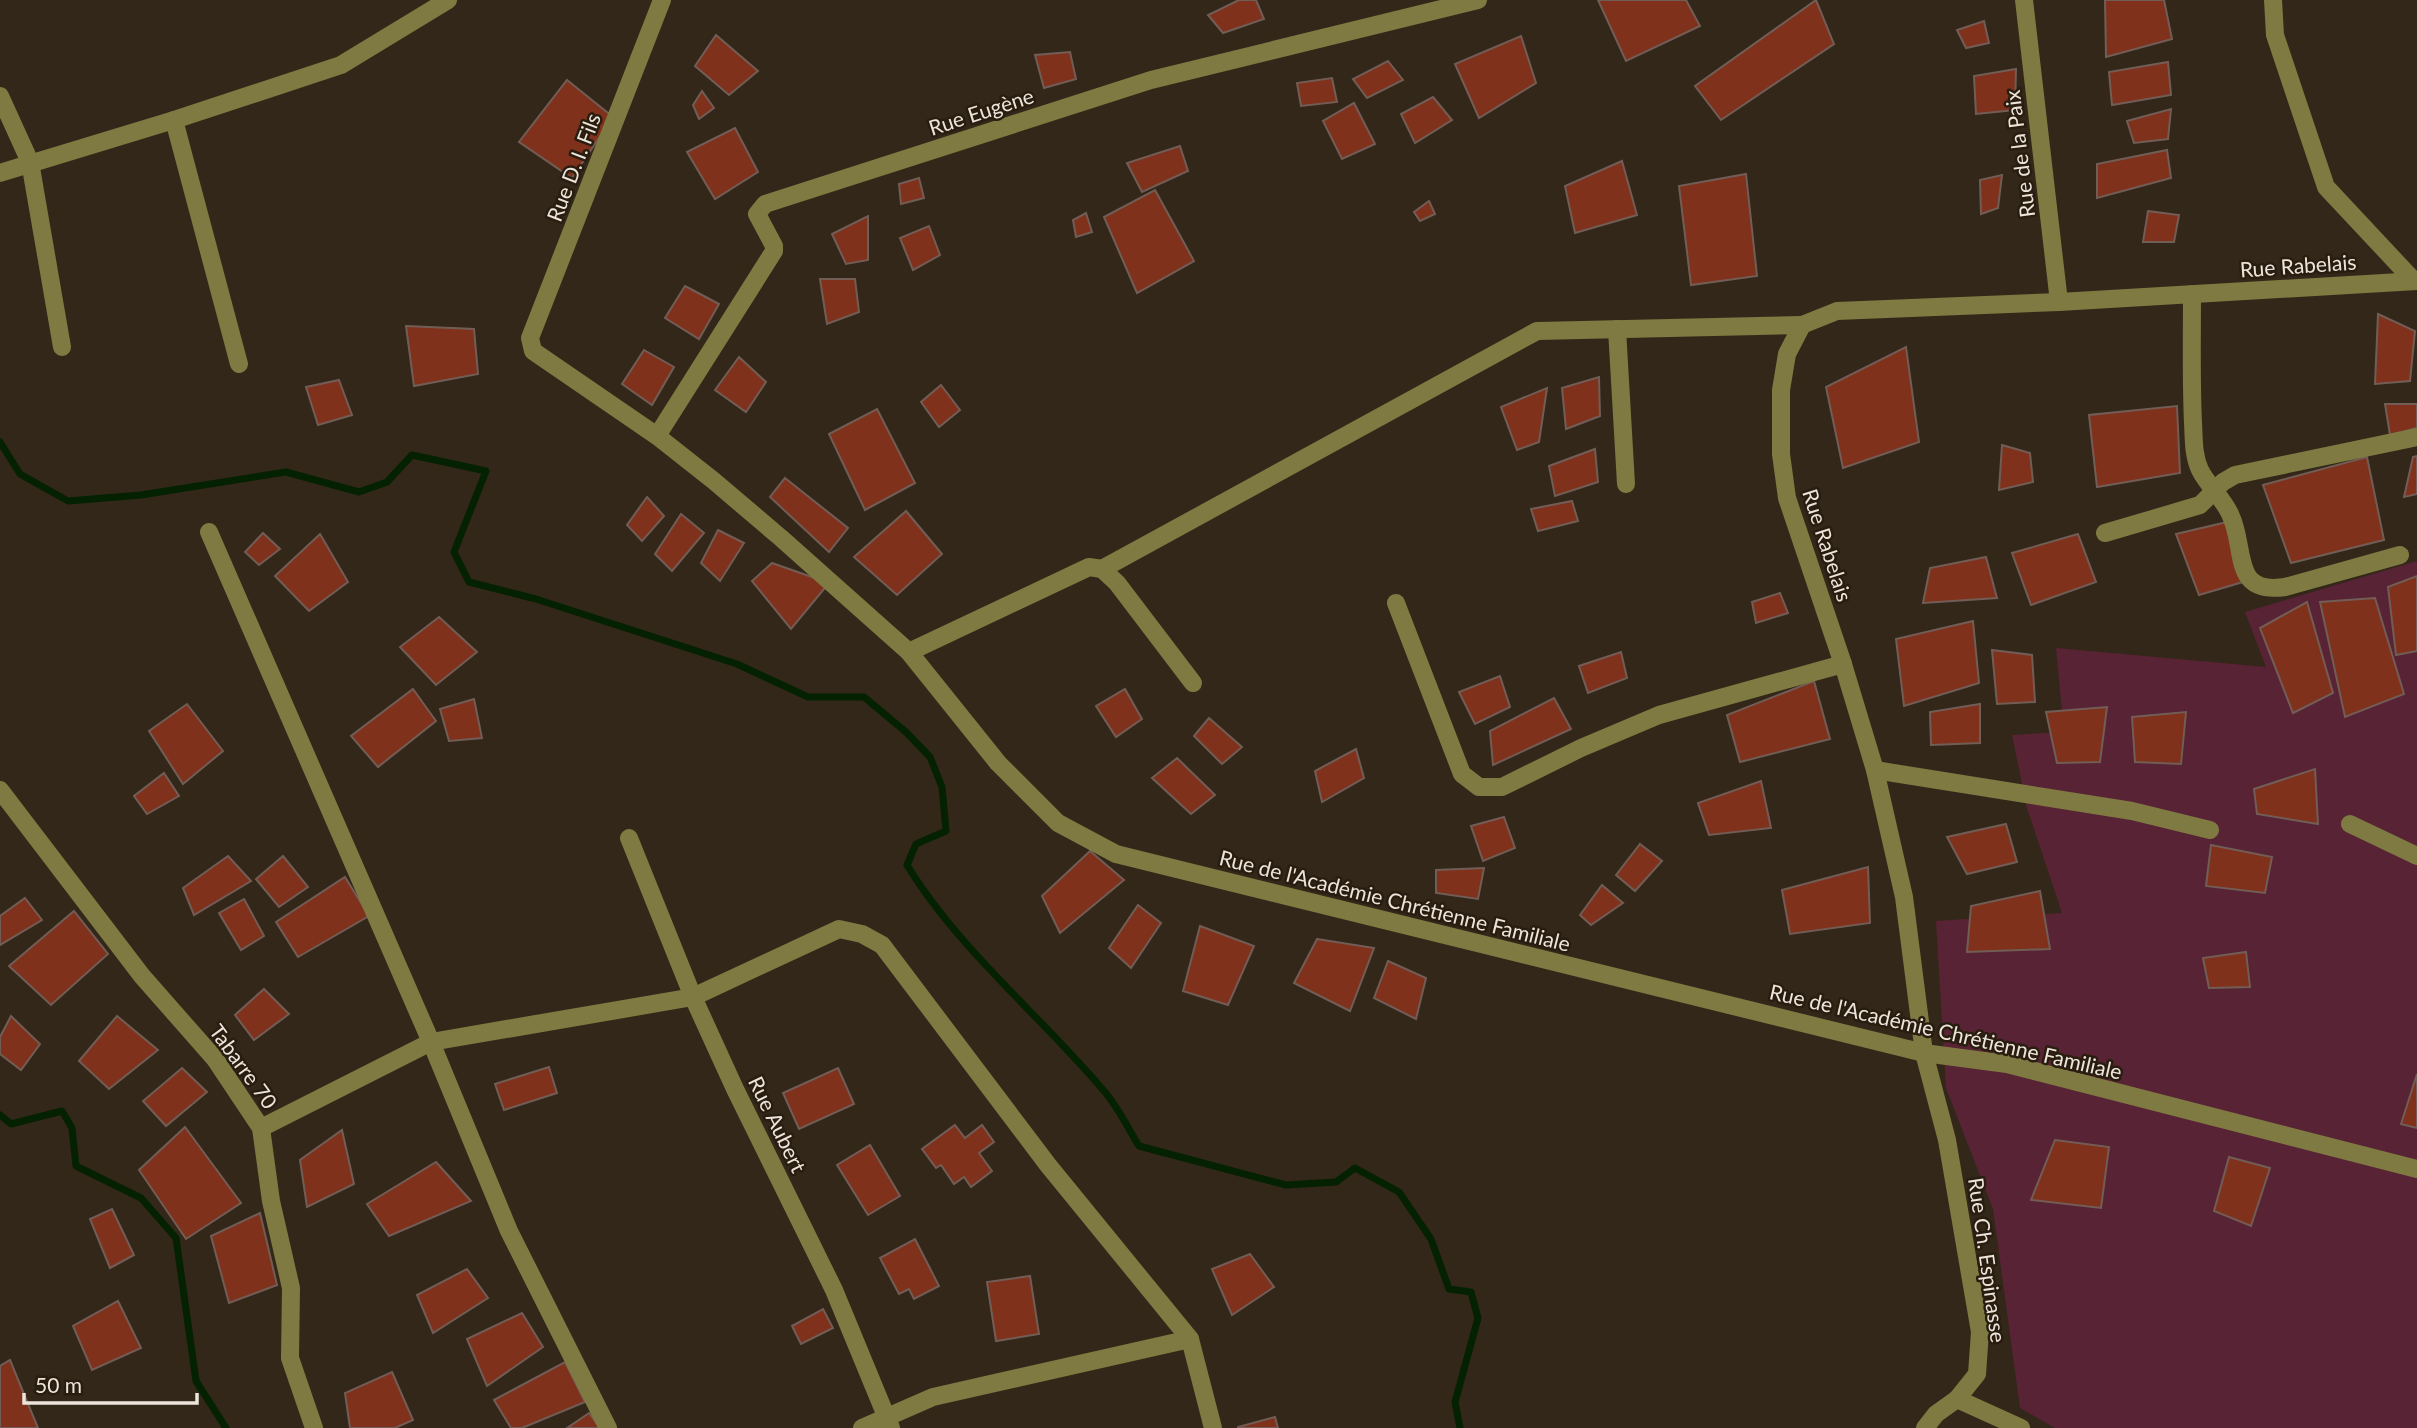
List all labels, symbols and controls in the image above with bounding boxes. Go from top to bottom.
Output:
street label: Rue Eugène [925,82,1037,140]
street label: Rue de la Paix [1999,88,2039,219]
street label: Rue D. I. Fils [541,109,605,225]
street label: Rue Rabelais [2239,248,2357,282]
street label: Rue Rabelais [1798,486,1858,604]
street label: Rue de l'Académie Chrétienne Familiale [1217,844,1573,956]
street label: Rue de l'Académie Chrétienne Familiale [1767,978,2125,1084]
street label: Tabarre 70 [205,1019,283,1113]
street label: Rue Aubert [744,1072,812,1177]
street label: Rue Ch. Espinasse [1964,1176,2012,1344]
scale bar [24,1362,198,1406]
text: 50 m [35,1372,82,1397]

